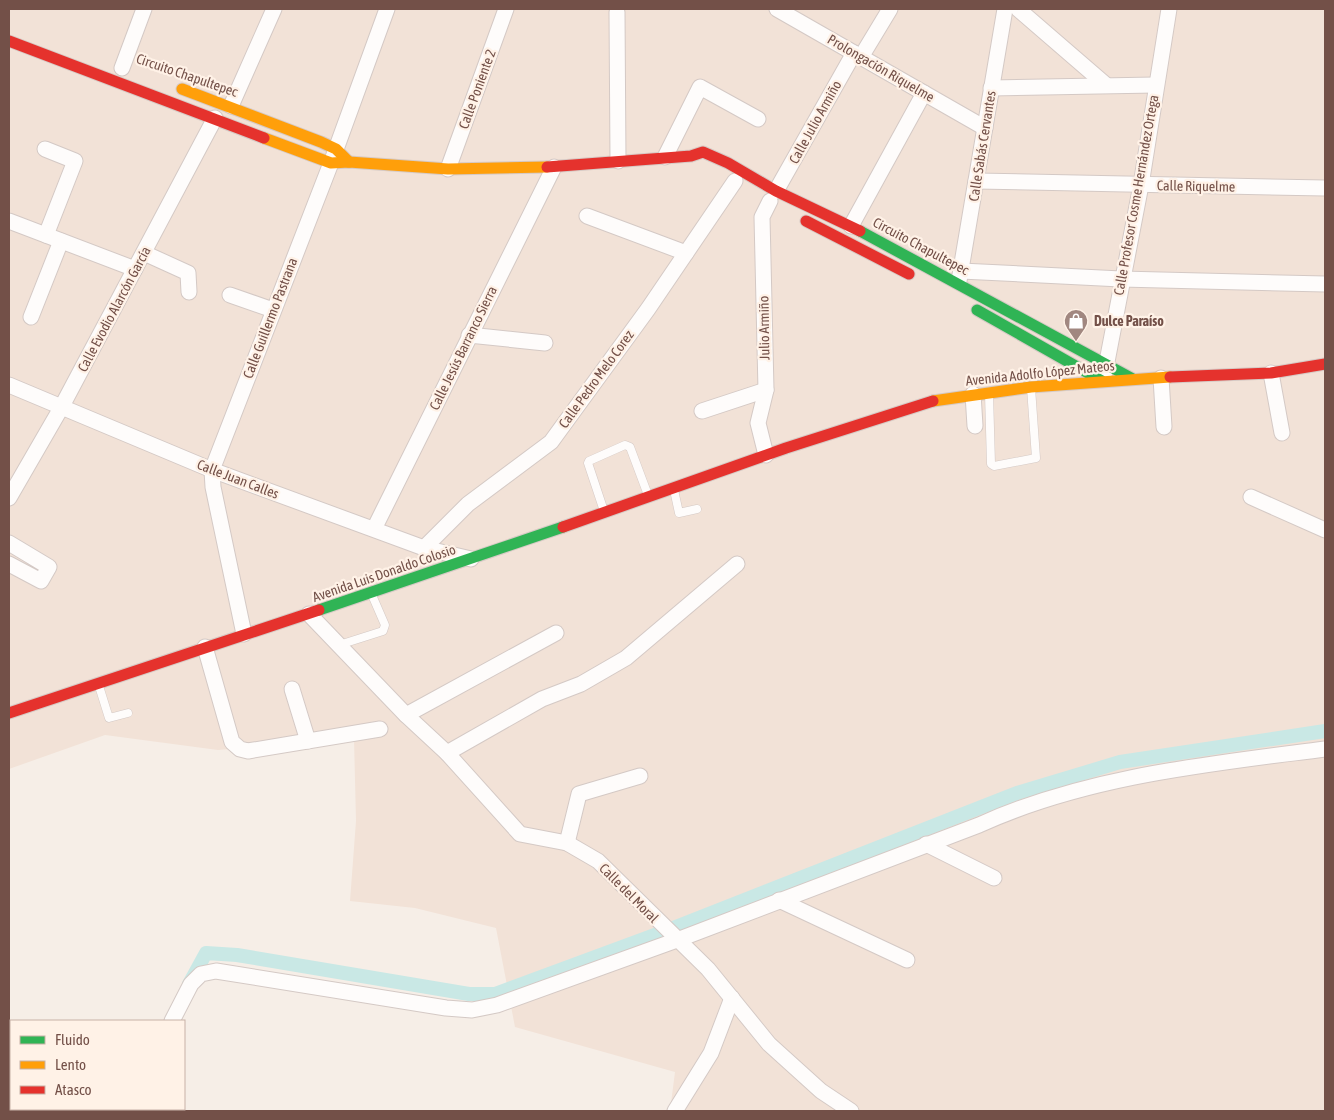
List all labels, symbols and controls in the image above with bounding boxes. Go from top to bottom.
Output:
street label: Prolongación Riquelme [825,31,937,105]
street label: Calle Poniente 2 [455,47,499,131]
street label: Circuito Chapultepec [134,50,241,100]
street label: Calle Julio Armiño [786,78,844,166]
street label: Calle Sabás Cervantes [965,90,999,202]
street label: Calle Profesor Cosme Hernández Ortega [1110,94,1162,296]
street label: Calle Riquelme [1157,177,1235,195]
street label: Circuito Chapultepec [870,214,972,278]
street label: Calle Evodio Alarcón García [74,244,154,374]
street label: Calle Guillermo Pastrana [240,255,300,381]
street label: Calle Jesús Barranco Sierra [426,283,500,413]
street label: Julio Armiño [755,296,773,360]
shop icon: Dulce Paraíso [1063,308,1089,342]
place label: Dulce Paraíso [1094,313,1164,329]
street label: Calle Pedro Melo Corez [555,327,637,431]
street label: Avenida Adolfo López Mateos [965,357,1115,389]
street label: Calle Juan Calles [195,456,281,502]
street label: Avenida Luis Donaldo Colosio [310,541,458,605]
street label: Calle del Moral [596,860,662,926]
legend [10,1020,185,1110]
text: Fluido [55,1031,90,1048]
text: Lento [55,1056,86,1073]
text: Atasco [55,1081,92,1098]

